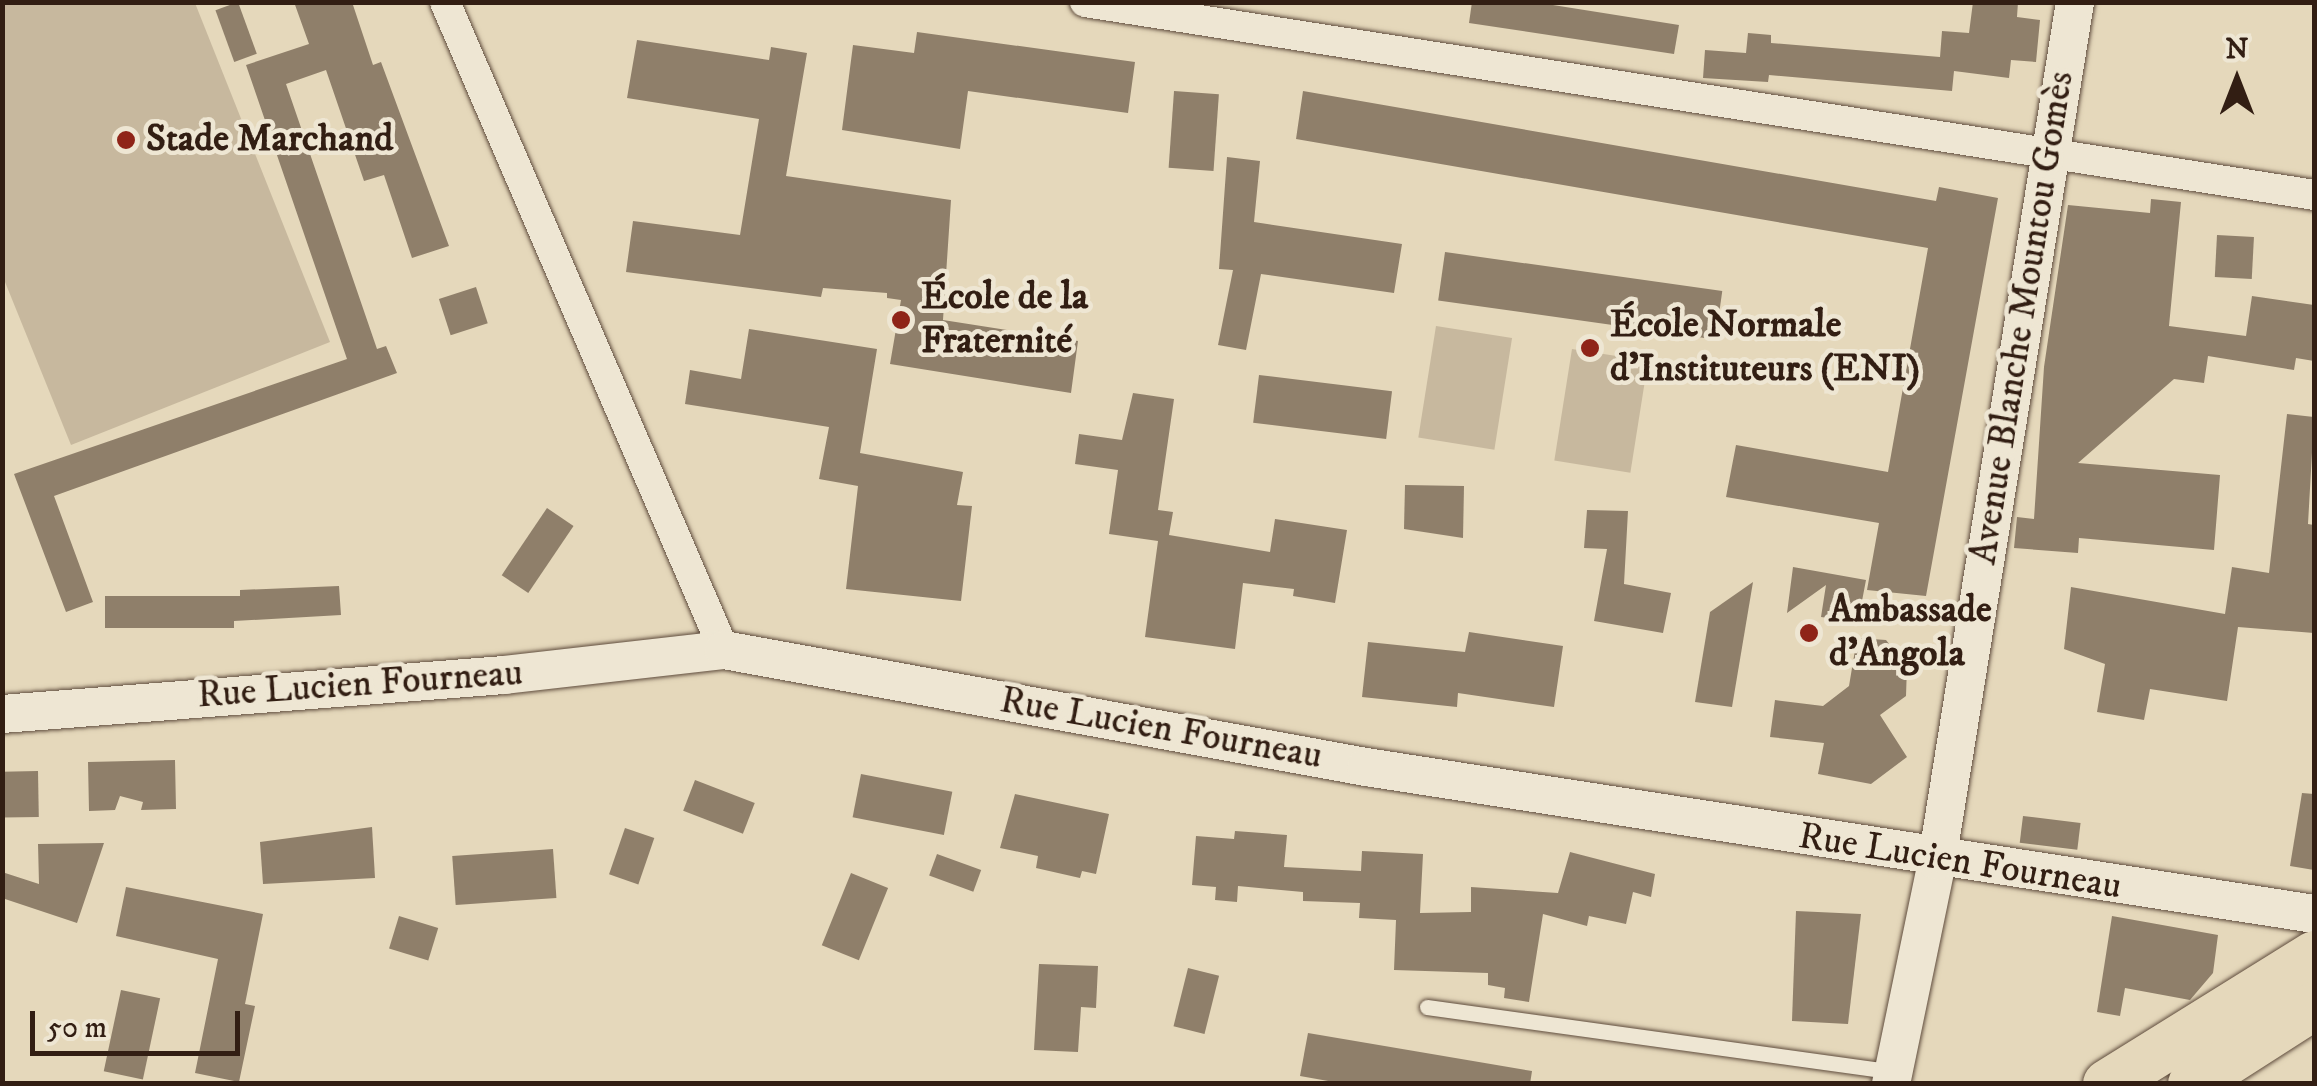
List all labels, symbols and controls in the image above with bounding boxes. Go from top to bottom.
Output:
north arrow [2187,30,2287,130]
text: N [2226,32,2248,67]
street label: Avenue Blanche Mountou Gomès [1961,68,2085,568]
place label: Stade Marchand [146,117,393,163]
marker: Stade Marchand [115,129,137,151]
place label: École de la Fraternité [921,275,1088,364]
place label: École Normale d'Instituteurs (ENI) [1610,303,1920,392]
marker: École de la Fraternité [890,309,912,331]
marker: École Normale d'Instituteurs (ENI) [1579,337,1601,359]
place label: Ambassade d'Angola [1829,588,1992,678]
marker: Ambassade d'Angola [1798,622,1820,644]
street label: Rue Lucien Fourneau [196,651,524,719]
street label: Rue Lucien Fourneau [996,678,1326,780]
street label: Rue Lucien Fourneau [1795,814,2125,910]
scale bar [35,991,245,1053]
text: 50 m [47,1010,107,1047]

